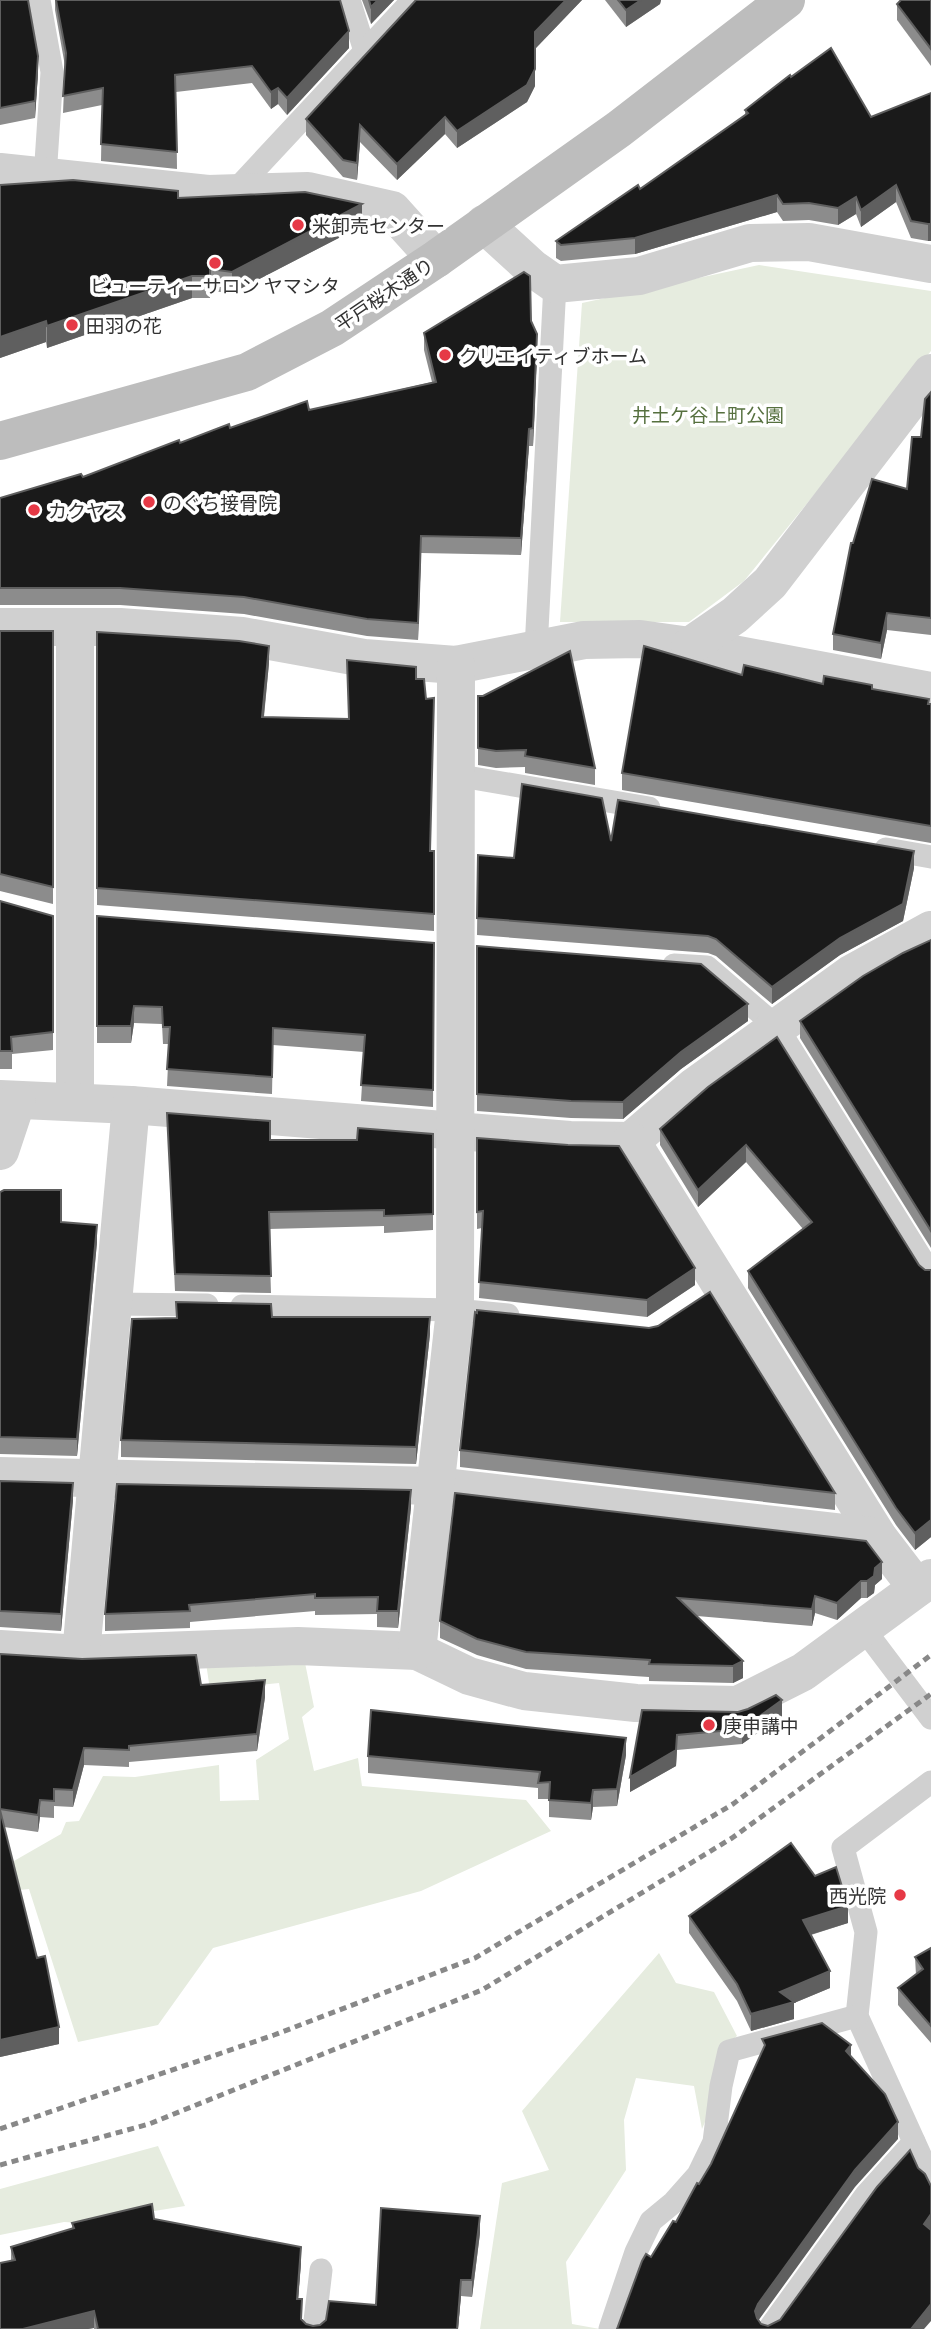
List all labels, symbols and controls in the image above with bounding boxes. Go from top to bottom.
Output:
place label: 米卸売センター [312,211,445,240]
marker: 米卸売センター [290,217,306,233]
street label: 平戸桜木通り [329,250,439,338]
marker: ビューティーサロン ヤマシタ [207,255,223,271]
place label: ビューティーサロン ヤマシタ [90,271,340,300]
place label: 田羽の花 [86,311,162,340]
marker: 田羽の花 [64,317,80,333]
place label: クリエイティブホーム [459,341,647,370]
marker: クリエイティブホーム [437,347,453,363]
park label: 井土ケ谷上町公園 [632,400,784,429]
place label: のぐち接骨院 [163,488,277,517]
marker: のぐち接骨院 [141,494,157,510]
place label: カクヤス [48,496,124,525]
marker: カクヤス [26,502,42,518]
place label: 庚申講中 [723,1711,799,1740]
marker: 庚申講中 [701,1717,717,1733]
place label: 西光院 [829,1881,886,1910]
marker: 西光院 [892,1887,908,1903]

